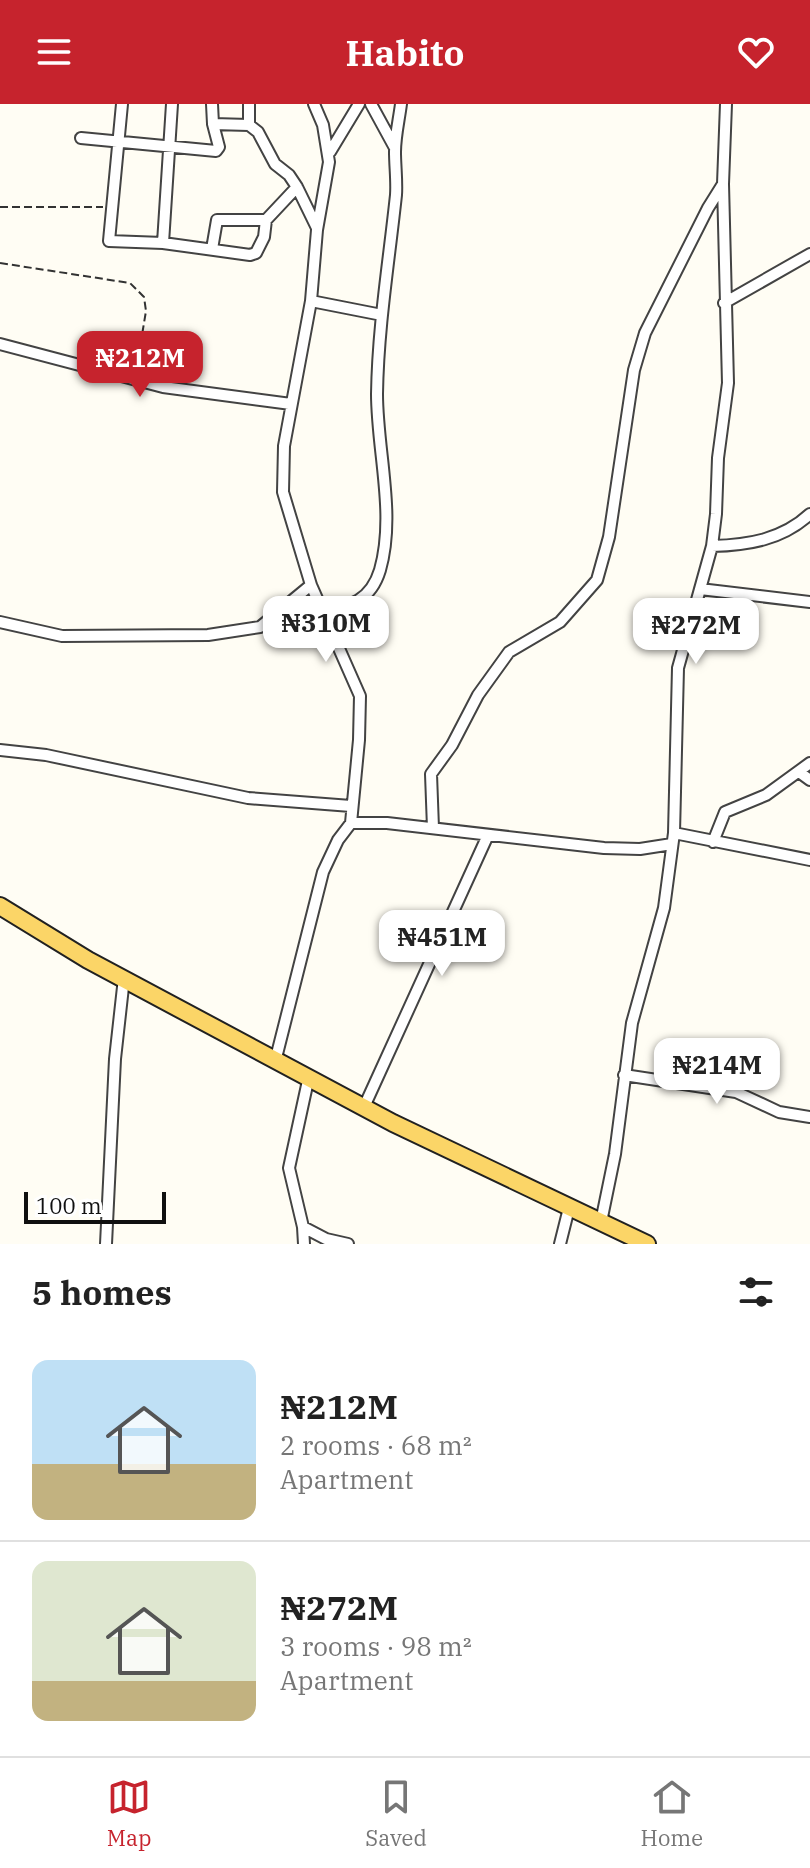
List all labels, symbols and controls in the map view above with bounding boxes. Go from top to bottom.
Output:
text: Habito [346,29,464,76]
icon: menu [32,30,76,74]
icon: heart [734,30,778,74]
pin: ₦212M [84,331,196,399]
text: ₦212M [95,340,185,374]
pin: ₦310M [270,596,382,664]
pin: ₦272M [640,598,752,666]
text: ₦310M [281,605,371,639]
text: ₦272M [651,607,741,641]
pin: ₦451M [386,910,498,978]
text: ₦451M [397,919,487,953]
pin: ₦214M [661,1038,773,1106]
text: ₦214M [672,1047,762,1081]
scale bar [24,1188,166,1224]
text: 100 m [36,1191,102,1220]
text: 5 homes [32,1270,172,1314]
icon: filters [734,1270,778,1314]
text: ₦212M [280,1384,398,1428]
icon: home [96,1392,192,1488]
text: 2 rooms · 68 m² [280,1428,472,1462]
text: Apartment [280,1462,413,1496]
text: ₦272M [280,1585,398,1629]
icon: home [96,1593,192,1689]
text: 3 rooms · 98 m² [280,1629,472,1663]
text: Apartment [280,1663,413,1697]
tab: Map [107,1775,152,1852]
tab: Saved [365,1775,427,1852]
tab: Home [641,1775,703,1852]

